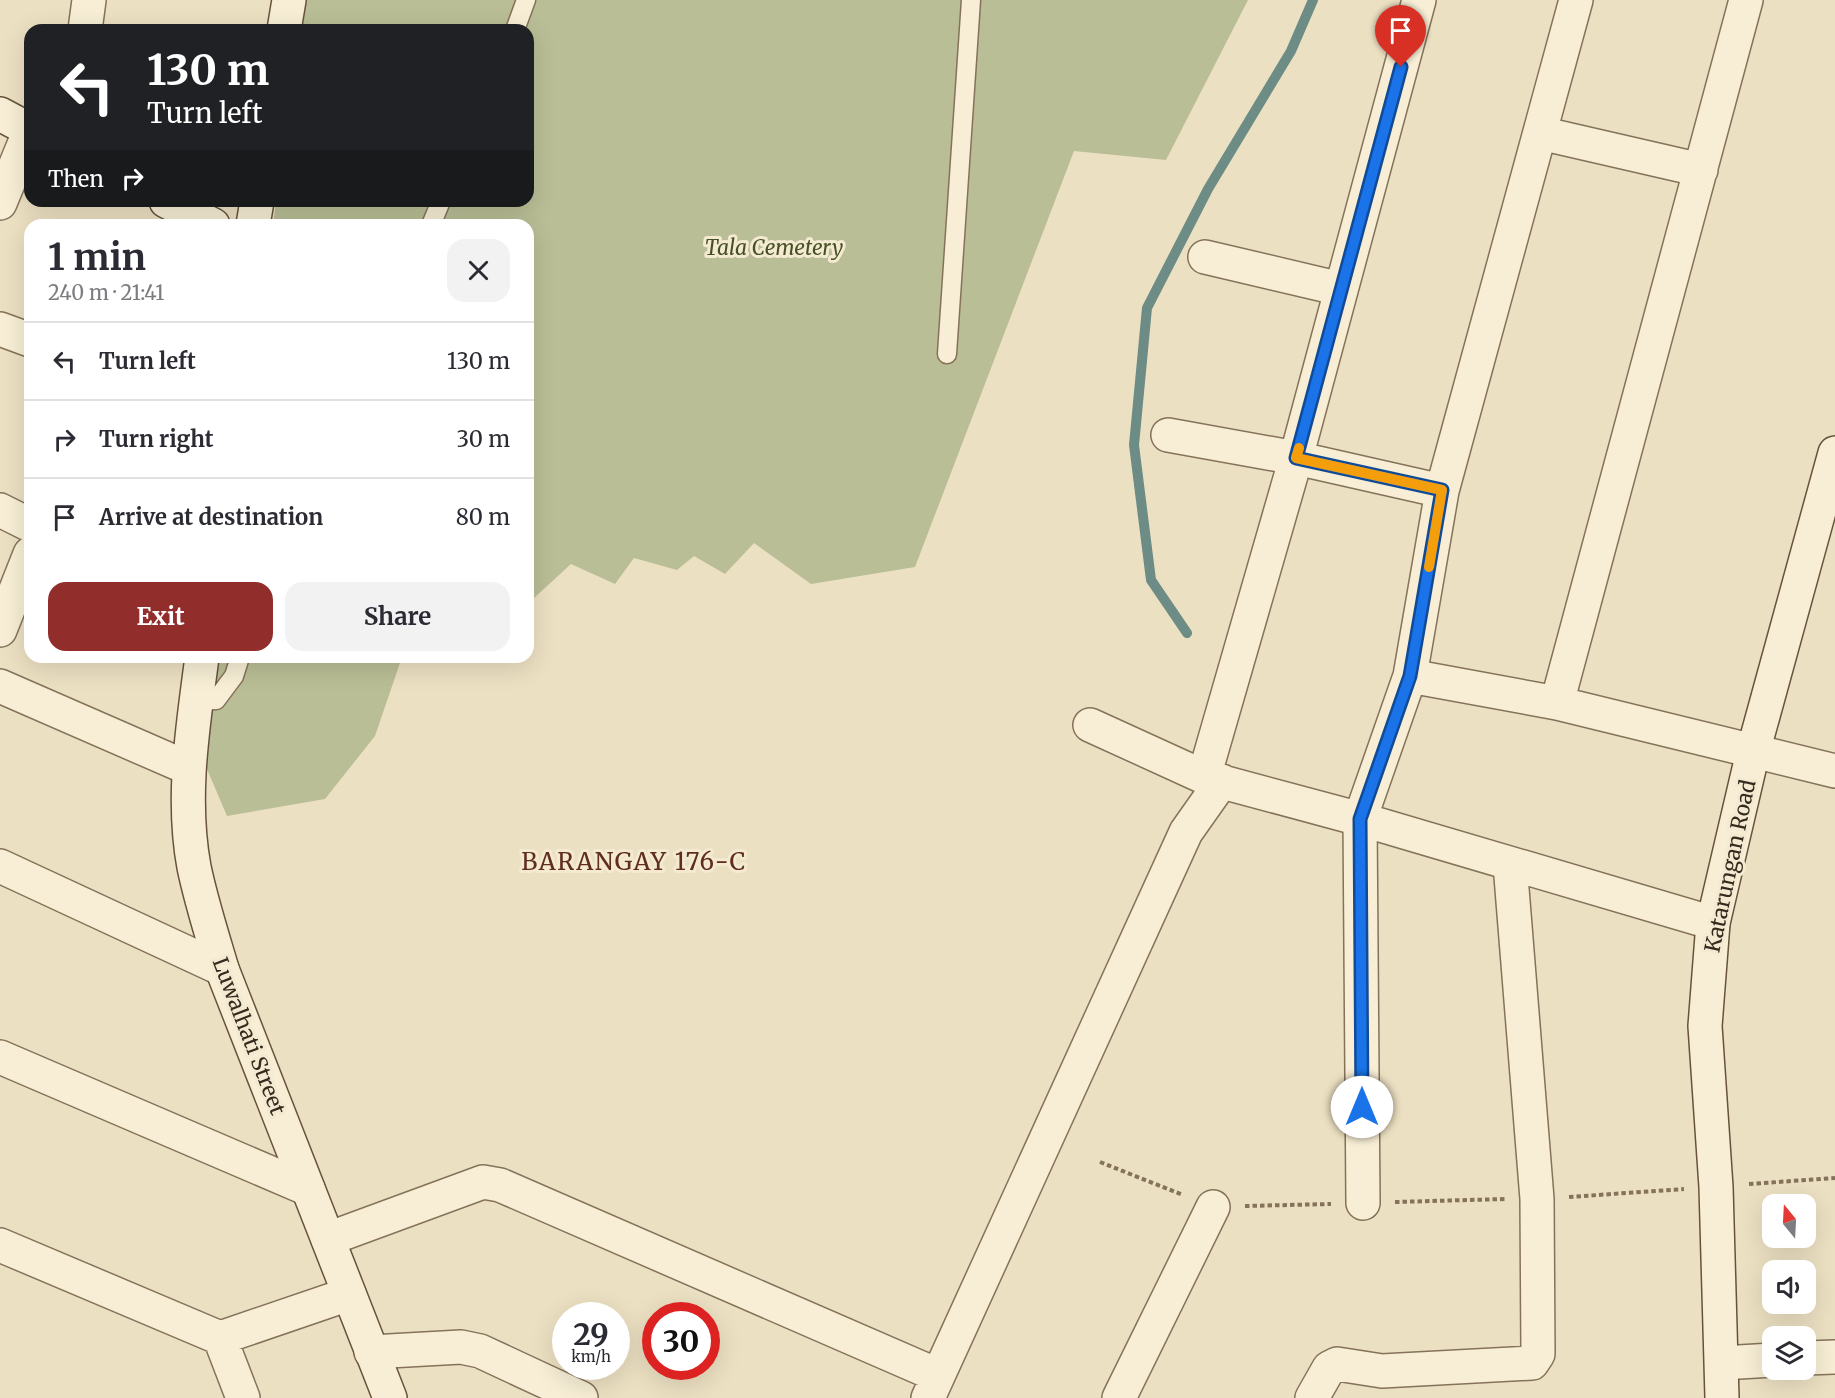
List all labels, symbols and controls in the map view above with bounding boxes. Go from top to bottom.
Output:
pin [1375,5,1426,67]
icon: arrive [1384,14,1417,47]
text: 130 m [147,44,269,96]
icon: left [48,48,126,126]
text: Turn left [147,96,262,130]
icon: right [116,162,149,195]
text: Then [48,165,104,193]
park label: Tala Cemetery [705,234,843,261]
text: 1 min [48,235,146,280]
button: close [447,239,510,302]
text: 240 m · 21:41 [48,280,164,305]
icon: left [48,345,81,378]
text: Turn left [99,347,196,375]
text: 130 m [447,347,510,375]
icon: right [48,423,81,456]
text: Turn right [99,425,213,453]
text: 30 m [456,425,510,453]
icon: arrive [48,501,81,534]
text: Arrive at destination [99,503,323,531]
text: 80 m [456,503,510,531]
button: Exit [48,582,273,651]
button: Share [285,582,510,651]
street label: Katarungan Road [1699,777,1762,955]
district label: BARANGAY 176-C [521,846,747,877]
street label: Luwalhati Street [207,953,291,1119]
position arrow [1330,1075,1394,1139]
north arrow [1762,1194,1816,1248]
map controls [1762,1194,1816,1380]
button: sound [1762,1260,1816,1314]
speed limit sign: 30 [642,1302,720,1380]
text: 29 [573,1315,609,1353]
button: layers [1762,1326,1816,1380]
text: km/h [571,1347,611,1366]

